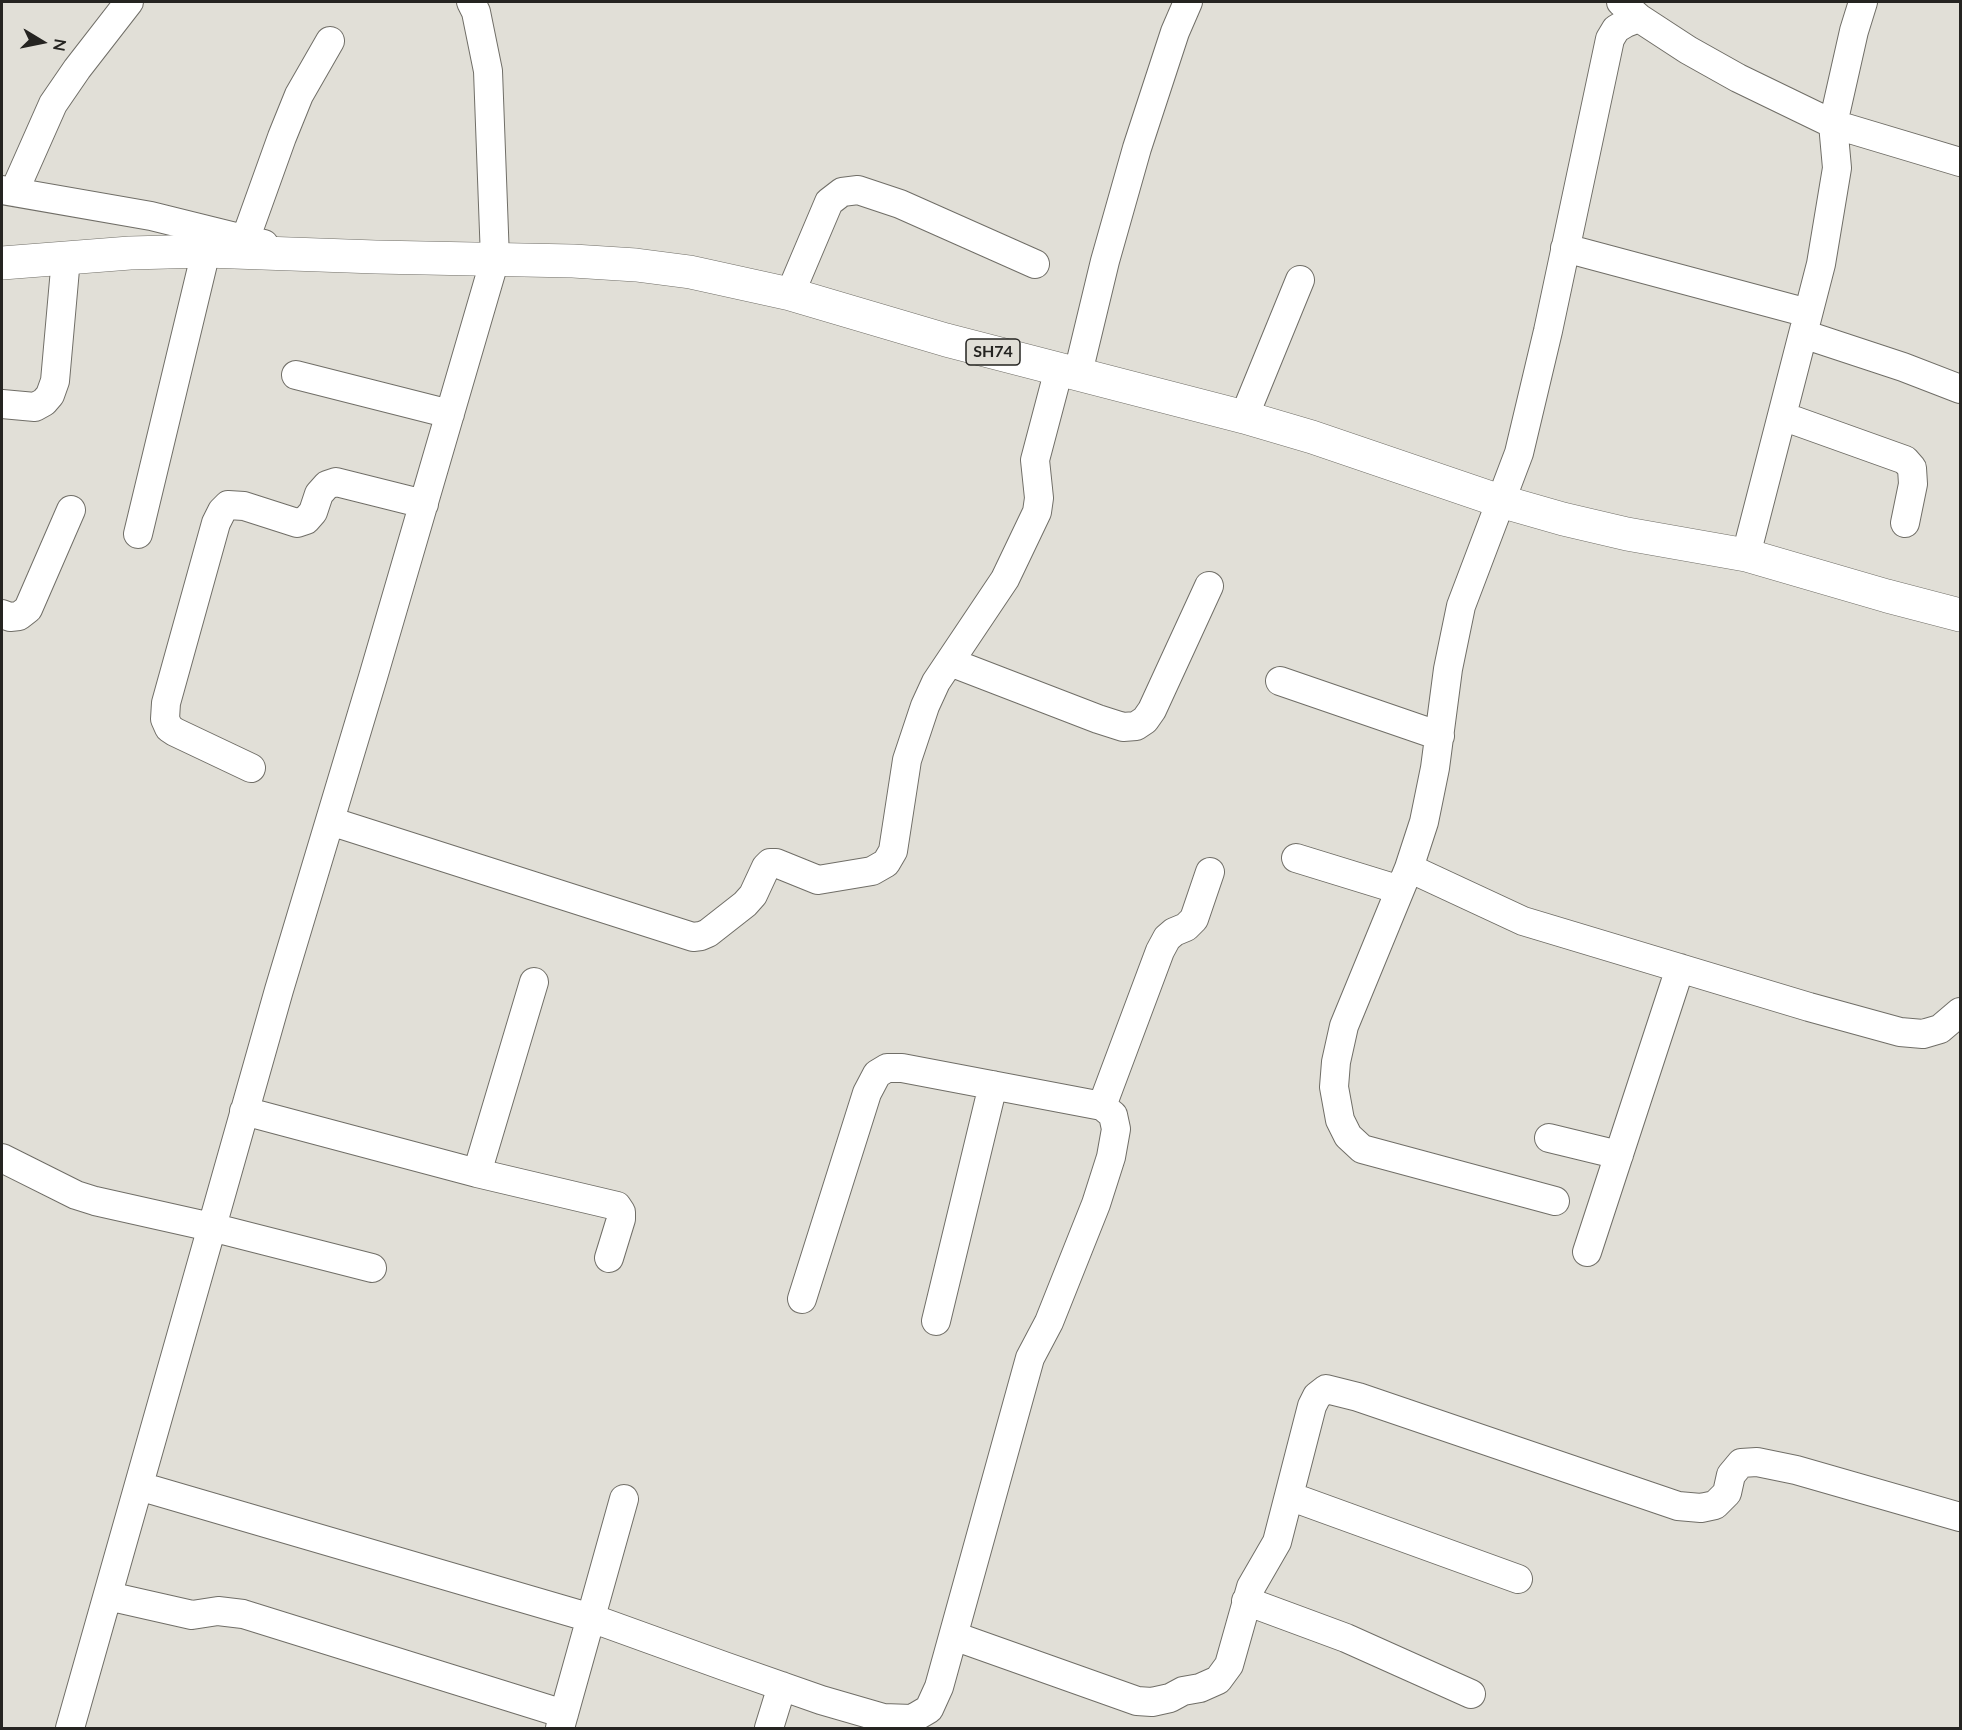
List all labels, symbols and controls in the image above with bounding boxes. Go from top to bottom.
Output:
north arrow [12,12,72,72]
text: N [50,37,71,53]
road number: SH74 [966,339,1020,365]

